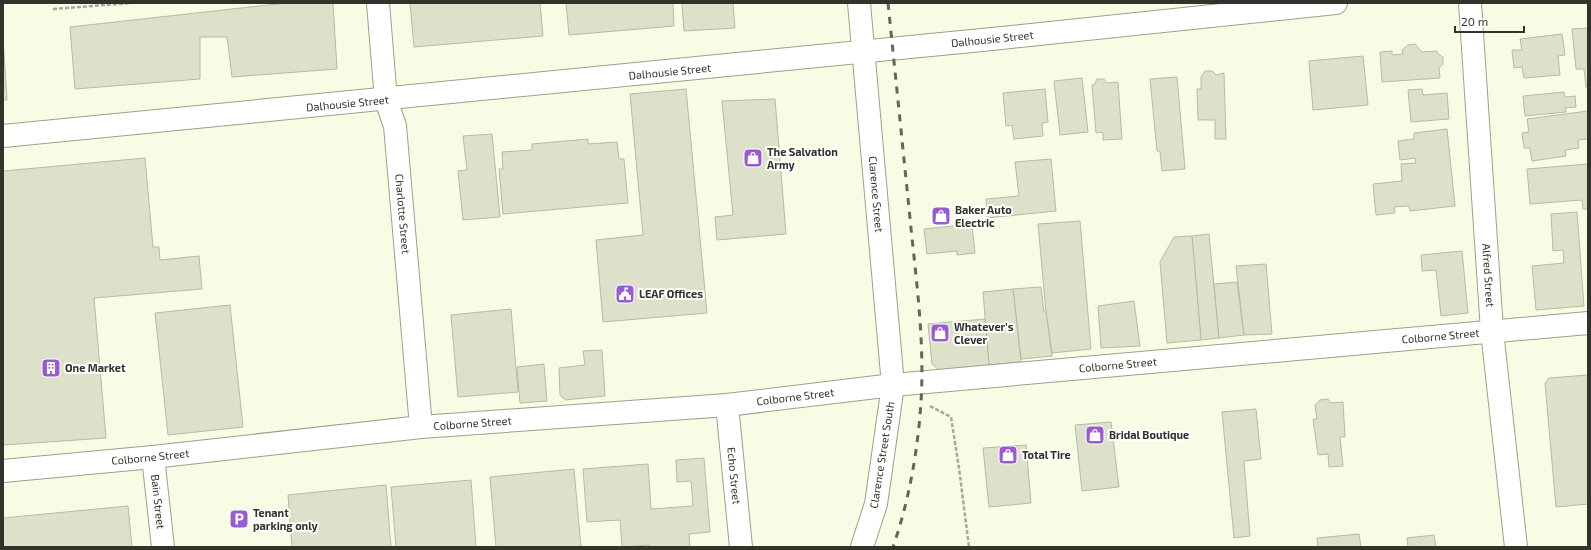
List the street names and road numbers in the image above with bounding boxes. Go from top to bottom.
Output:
street label: Dalhousie Street [950,28,1034,49]
street label: Dalhousie Street [628,61,712,82]
street label: Dalhousie Street [306,93,389,113]
street label: Clarence Street [867,156,886,233]
street label: Charlotte Street [393,173,413,254]
street label: Alfred Street [1480,243,1497,308]
street label: Colborne Street [1401,326,1480,346]
street label: Colborne Street [1078,355,1157,374]
street label: Colborne Street [756,385,835,407]
street label: Clarence Street South [867,401,896,509]
street label: Colborne Street [433,414,512,432]
street label: Colborne Street [111,446,190,467]
street label: Echo Street [725,446,744,505]
street label: Bain Street [149,474,168,530]

